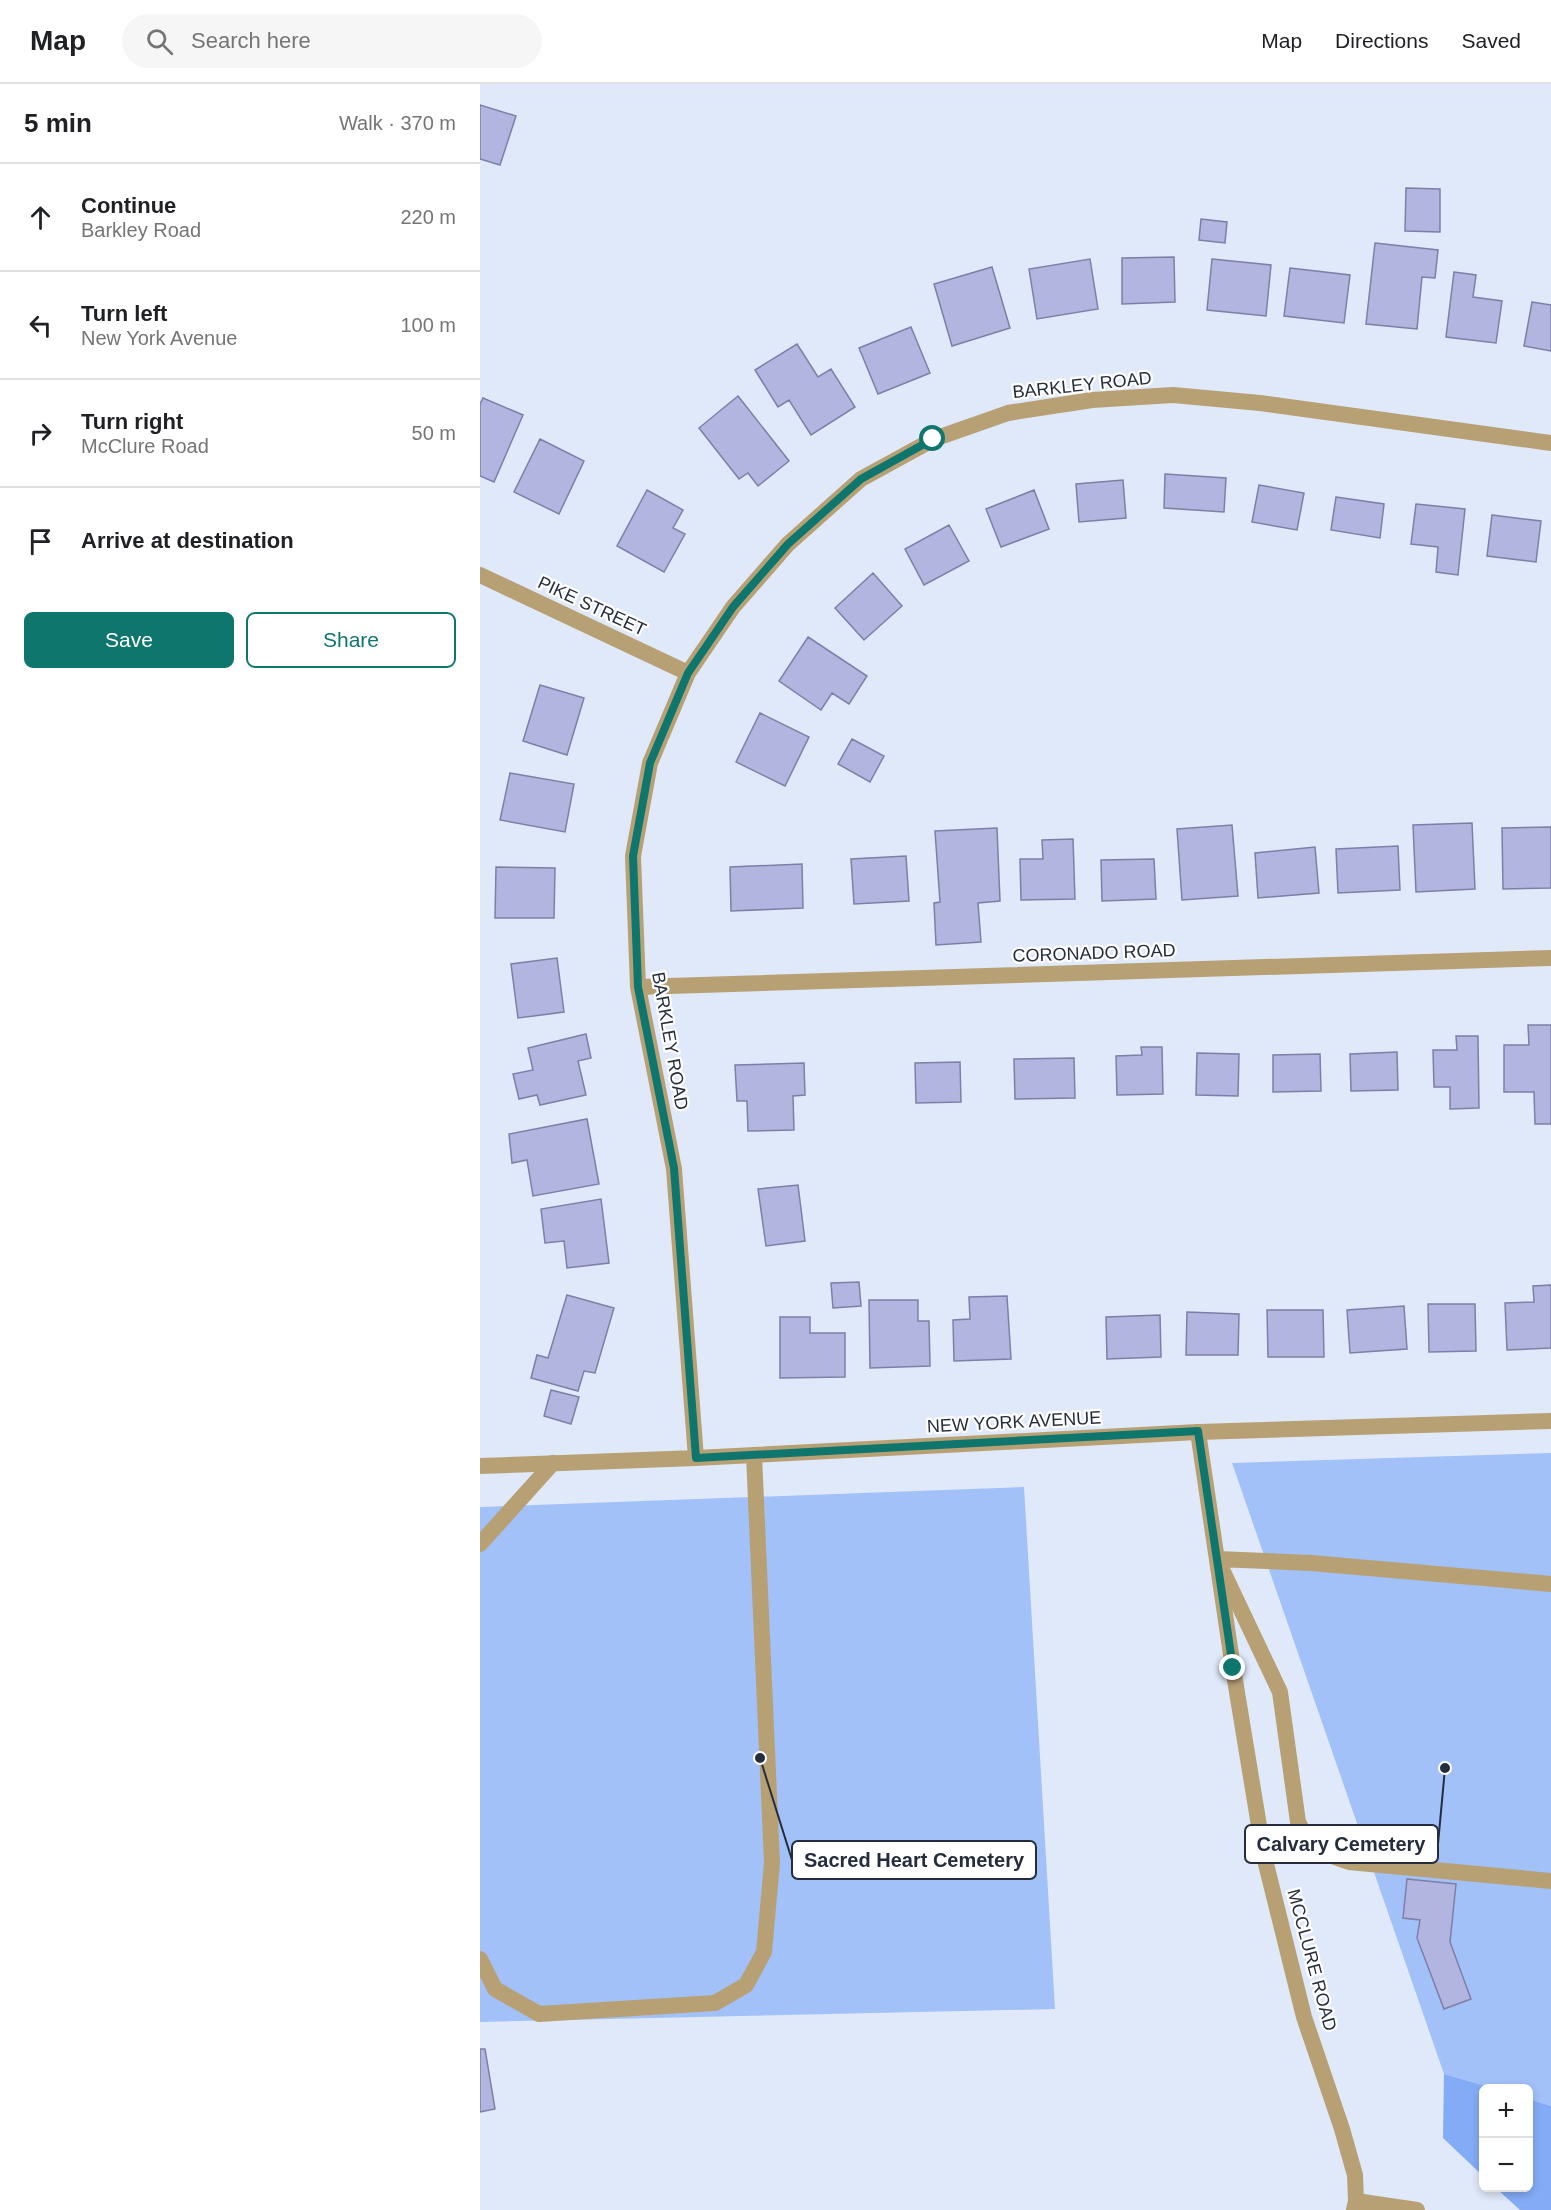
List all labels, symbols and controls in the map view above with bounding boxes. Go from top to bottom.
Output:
search box [122,14,542,68]
text: Map [30,25,86,56]
icon: search [143,25,176,58]
text: Search here [191,28,311,53]
text: Map [1261,29,1302,52]
text: Directions [1335,29,1428,52]
text: Saved [1461,29,1521,52]
text: 5 min [24,108,92,138]
text: Walk · 370 m [339,112,456,134]
text: Continue [81,193,176,218]
icon: ahead [24,201,57,234]
text: 220 m [400,206,456,228]
text: Barkley Road [81,219,201,241]
text: Turn left [81,301,167,326]
icon: left [24,309,57,342]
text: 100 m [400,314,456,336]
text: New York Avenue [81,327,237,349]
street label: BARKLEY ROAD [1011,368,1153,402]
text: Turn right [81,409,183,434]
icon: right [24,417,57,450]
text: 50 m [412,422,456,444]
route start [919,425,945,451]
text: McClure Road [81,435,209,457]
icon: arrive [24,525,57,558]
text: Arrive at destination [81,528,294,553]
street label: PIKE STREET [535,572,649,640]
button: Save [24,612,234,668]
button: Share [246,612,456,668]
street label: CORONADO ROAD [1012,940,1176,966]
street label: BARKLEY ROAD [648,970,692,1112]
street label: NEW YORK AVENUE [926,1407,1102,1437]
route end [1219,1654,1245,1680]
callout: Calvary Cemetery [1245,1825,1438,1863]
text: Calvary Cemetery [1257,1833,1426,1855]
callout: Sacred Heart Cemetery [792,1841,1036,1879]
text: Sacred Heart Cemetery [804,1849,1025,1871]
street label: MCCLURE ROAD [1283,1887,1341,2033]
map controls [1479,2084,1533,2192]
button: + [1479,2084,1533,2138]
button: − [1479,2138,1533,2192]

